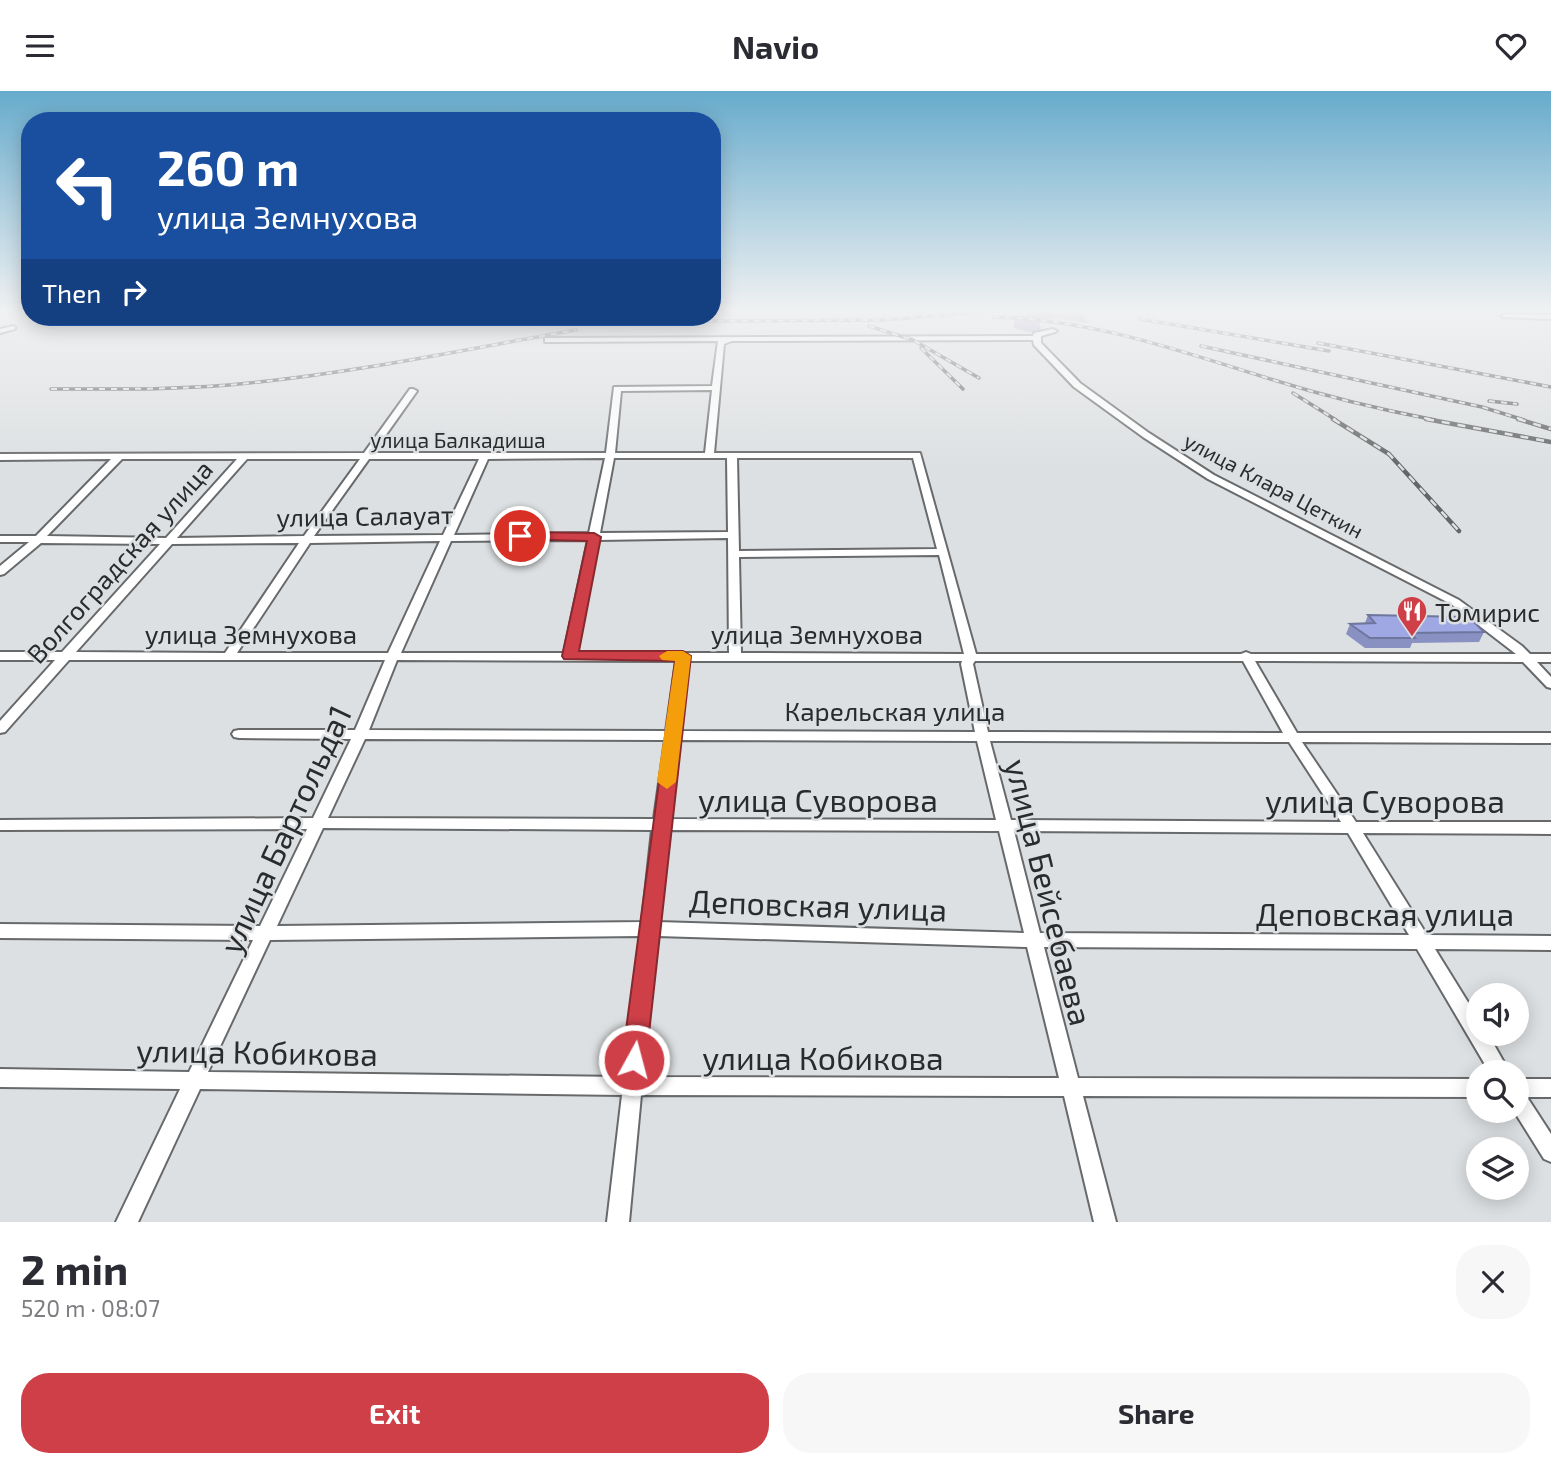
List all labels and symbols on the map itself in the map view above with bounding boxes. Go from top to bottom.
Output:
street label: улица Балкадиша [370,427,546,453]
street label: улица Клара Цеткин [1180,427,1368,544]
street label: Волгоградская улица [20,453,219,670]
street label: улица Салауат [276,498,454,533]
pin [490,506,550,566]
restaurant icon: Томирис [1395,594,1429,638]
place label: Томирис [1435,596,1540,627]
street label: улица Земнухова [145,618,357,650]
street label: улица Земнухова [711,618,923,650]
street label: Карельская улица [785,695,1005,727]
street label: улица Бартольда1 [210,699,359,959]
street label: улица Бейсебаева [998,755,1101,1029]
street label: улица Суворова [698,780,938,819]
street label: улица Суворова [1265,781,1505,820]
street label: Деповская улица [688,881,948,928]
street label: Деповская улица [1256,894,1514,933]
position arrow [597,1023,671,1097]
street label: улица Кобикова [136,1030,378,1073]
street label: улица Кобикова [702,1038,944,1077]

